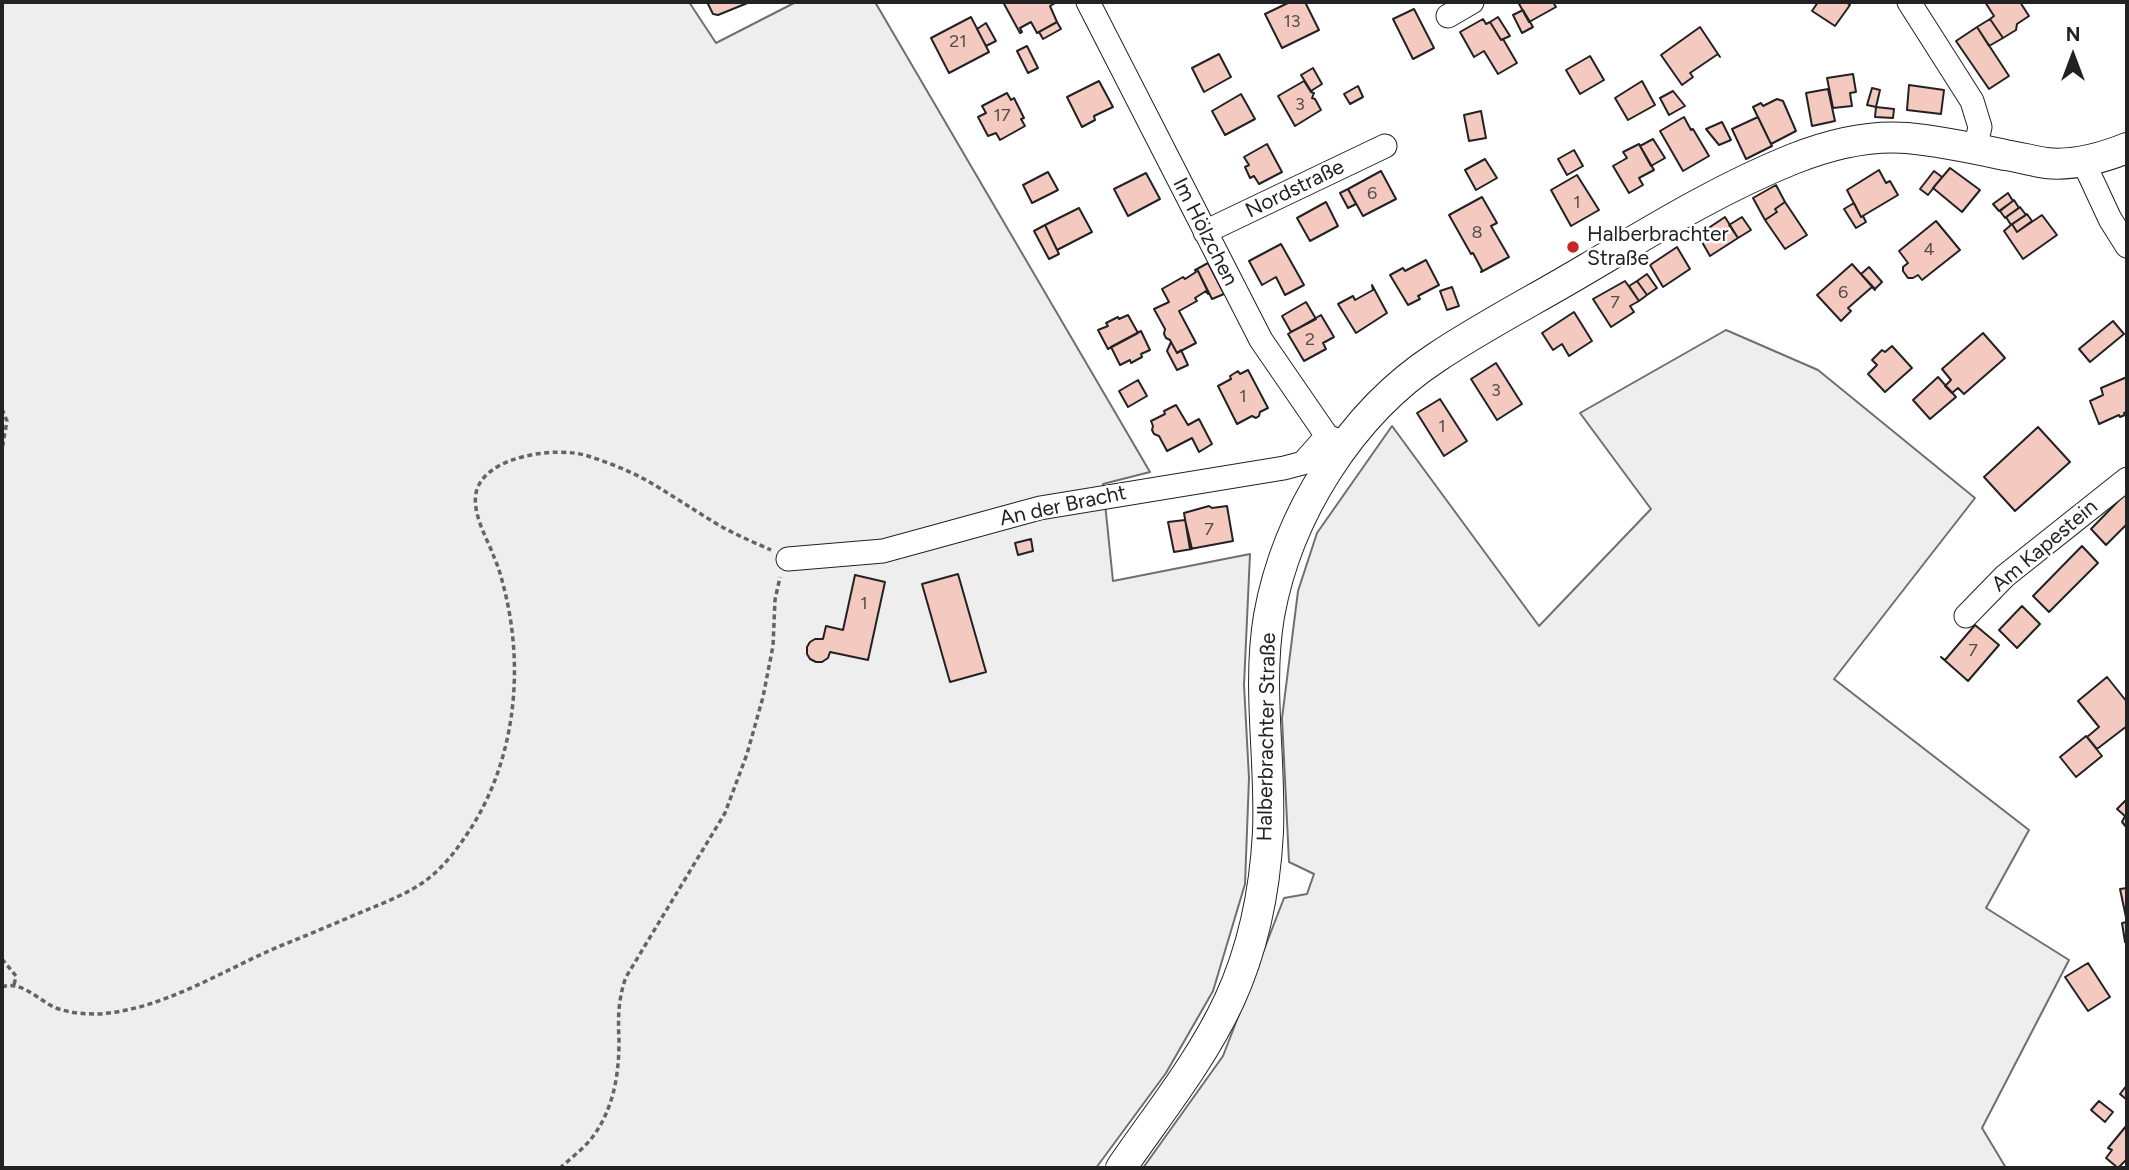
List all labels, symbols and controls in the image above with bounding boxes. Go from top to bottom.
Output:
house number: 13 [1283,11,1301,33]
north arrow [2038,21,2108,91]
text: N [2066,23,2080,46]
house number: 21 [949,31,967,53]
house number: 3 [1295,94,1305,116]
house number: 17 [993,105,1011,127]
street label: Nordstraße [1242,154,1348,224]
street label: Im Hölzchen [1167,174,1243,290]
house number: 6 [1367,183,1377,205]
house number: 1 [1573,192,1581,214]
house number: 8 [1471,222,1483,244]
place label: Halberbrachter Straße [1587,222,1729,272]
marker: Halberbrachter Straße [1565,239,1581,255]
house number: 4 [1923,239,1935,261]
house number: 6 [1838,282,1848,304]
house number: 7 [1610,292,1620,314]
house number: 2 [1305,329,1315,351]
house number: 3 [1491,380,1501,402]
house number: 1 [1239,386,1247,408]
house number: 1 [1438,416,1446,438]
street label: An der Bracht [997,480,1129,532]
street label: Am Kapestein [1987,494,2103,598]
house number: 7 [1204,519,1214,541]
house number: 1 [860,593,868,615]
street label: Halberbrachter Straße [1253,632,1281,842]
house number: 7 [1968,640,1978,662]

